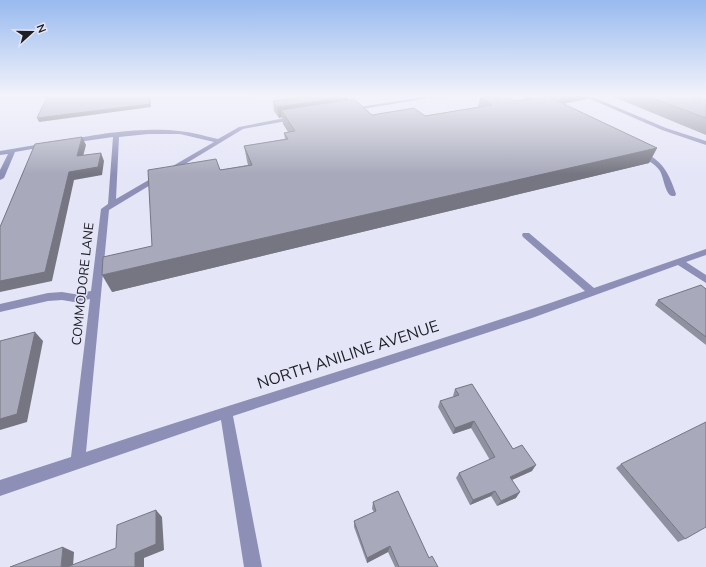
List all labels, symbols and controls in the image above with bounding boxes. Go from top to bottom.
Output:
north arrow [12,12,52,52]
text: N [32,22,49,35]
street label: COMMODORE LANE [68,222,98,346]
street label: NORTH ANILINE AVENUE [254,315,442,395]

